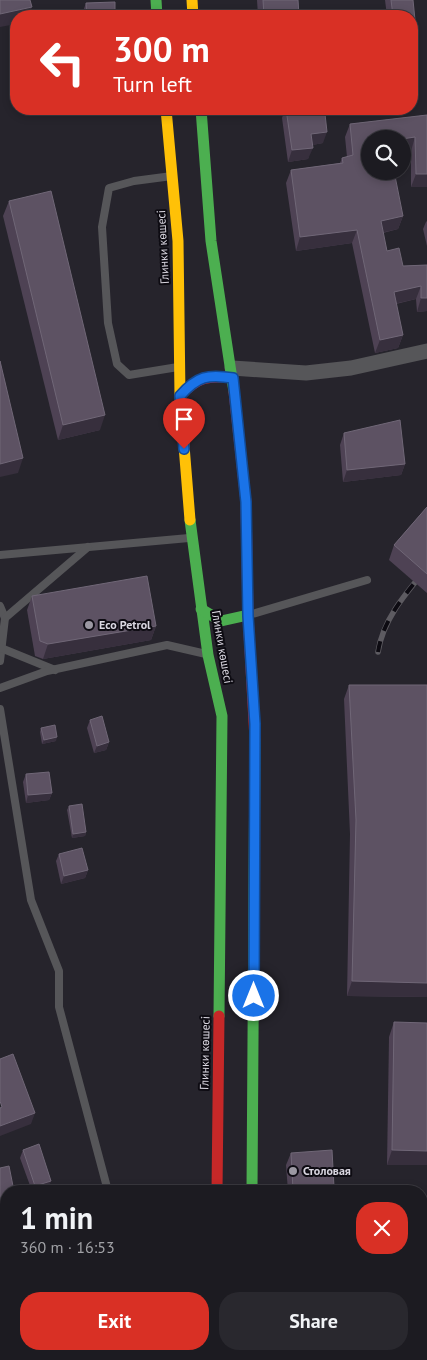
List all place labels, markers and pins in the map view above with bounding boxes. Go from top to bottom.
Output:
pin [163,398,205,449]
place label: Eco Petrol [99,617,151,632]
marker: Eco Petrol [83,619,95,631]
place label: Столовая [303,1163,351,1178]
marker: Столовая [287,1165,299,1177]

